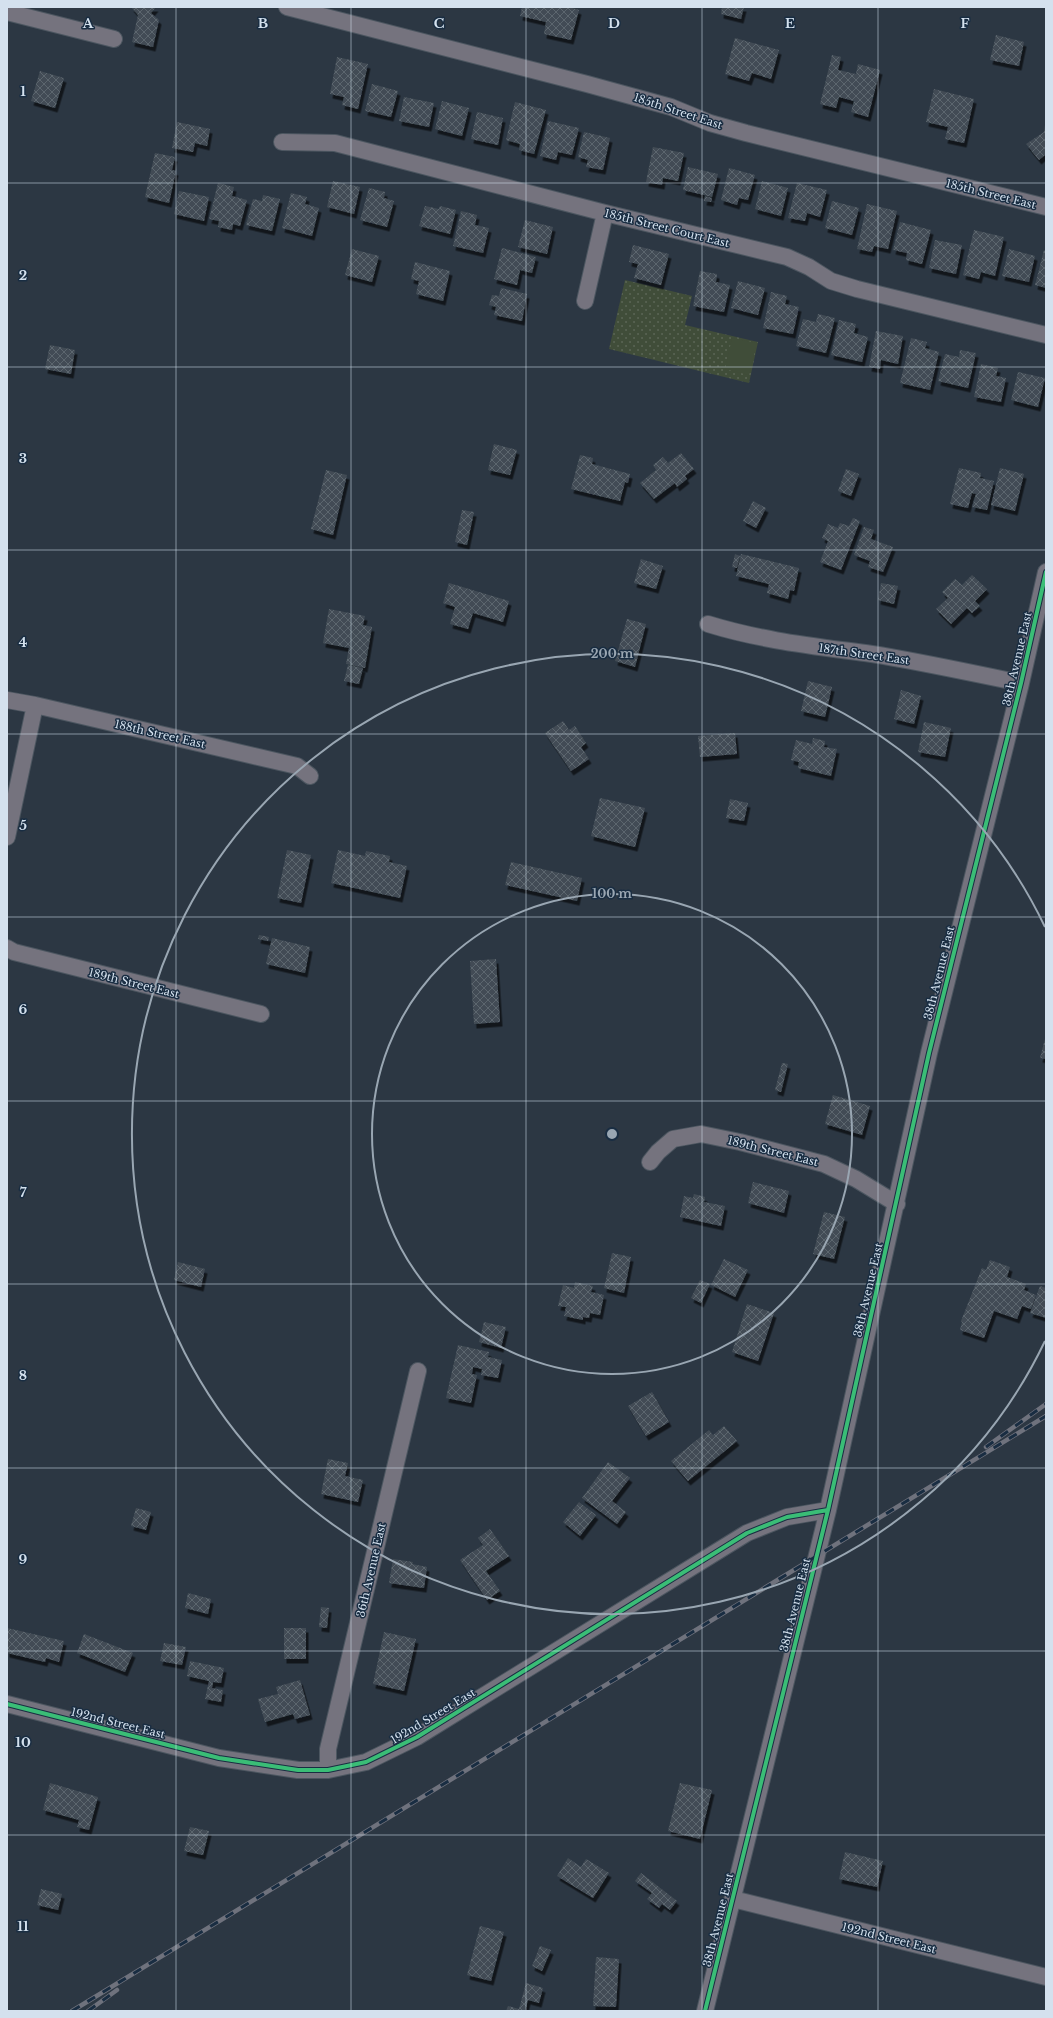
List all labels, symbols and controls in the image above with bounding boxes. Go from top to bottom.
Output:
text: A [82,15,94,32]
text: B [258,15,268,32]
text: C [434,15,445,32]
text: D [608,15,620,32]
text: E [785,15,795,32]
text: F [961,15,970,32]
text: 1 [20,83,26,100]
street label: 185th Street East [632,90,725,132]
street label: 185th Street East [945,176,1038,212]
street label: 185th Street Court East [603,206,732,250]
text: 2 [19,267,27,284]
text: 3 [19,450,27,467]
street label: 38th Avenue East [999,610,1035,707]
text: 4 [19,634,28,651]
street label: 187th Street East [818,641,911,667]
text: 200 m [591,646,634,661]
street label: 188th Street East [113,717,208,751]
text: 5 [19,817,27,834]
text: 100 m [592,886,633,901]
street label: 38th Avenue East [921,924,958,1021]
street label: 189th Street East [87,965,182,1001]
text: 6 [19,1001,28,1018]
centre of rings [605,1127,619,1141]
street label: 189th Street East [726,1133,821,1169]
text: 7 [20,1184,27,1201]
street label: 38th Avenue East [850,1241,886,1338]
text: 8 [19,1367,27,1384]
street label: 36th Avenue East [353,1521,389,1619]
text: 9 [19,1551,28,1568]
street label: 38th Avenue East [777,1556,814,1653]
street label: 192nd Street East [388,1685,479,1747]
street label: 192nd Street East [70,1705,167,1742]
text: 10 [15,1734,31,1751]
street label: 38th Avenue East [700,1871,737,1968]
text: 11 [17,1918,29,1935]
street label: 192nd Street East [841,1920,938,1957]

